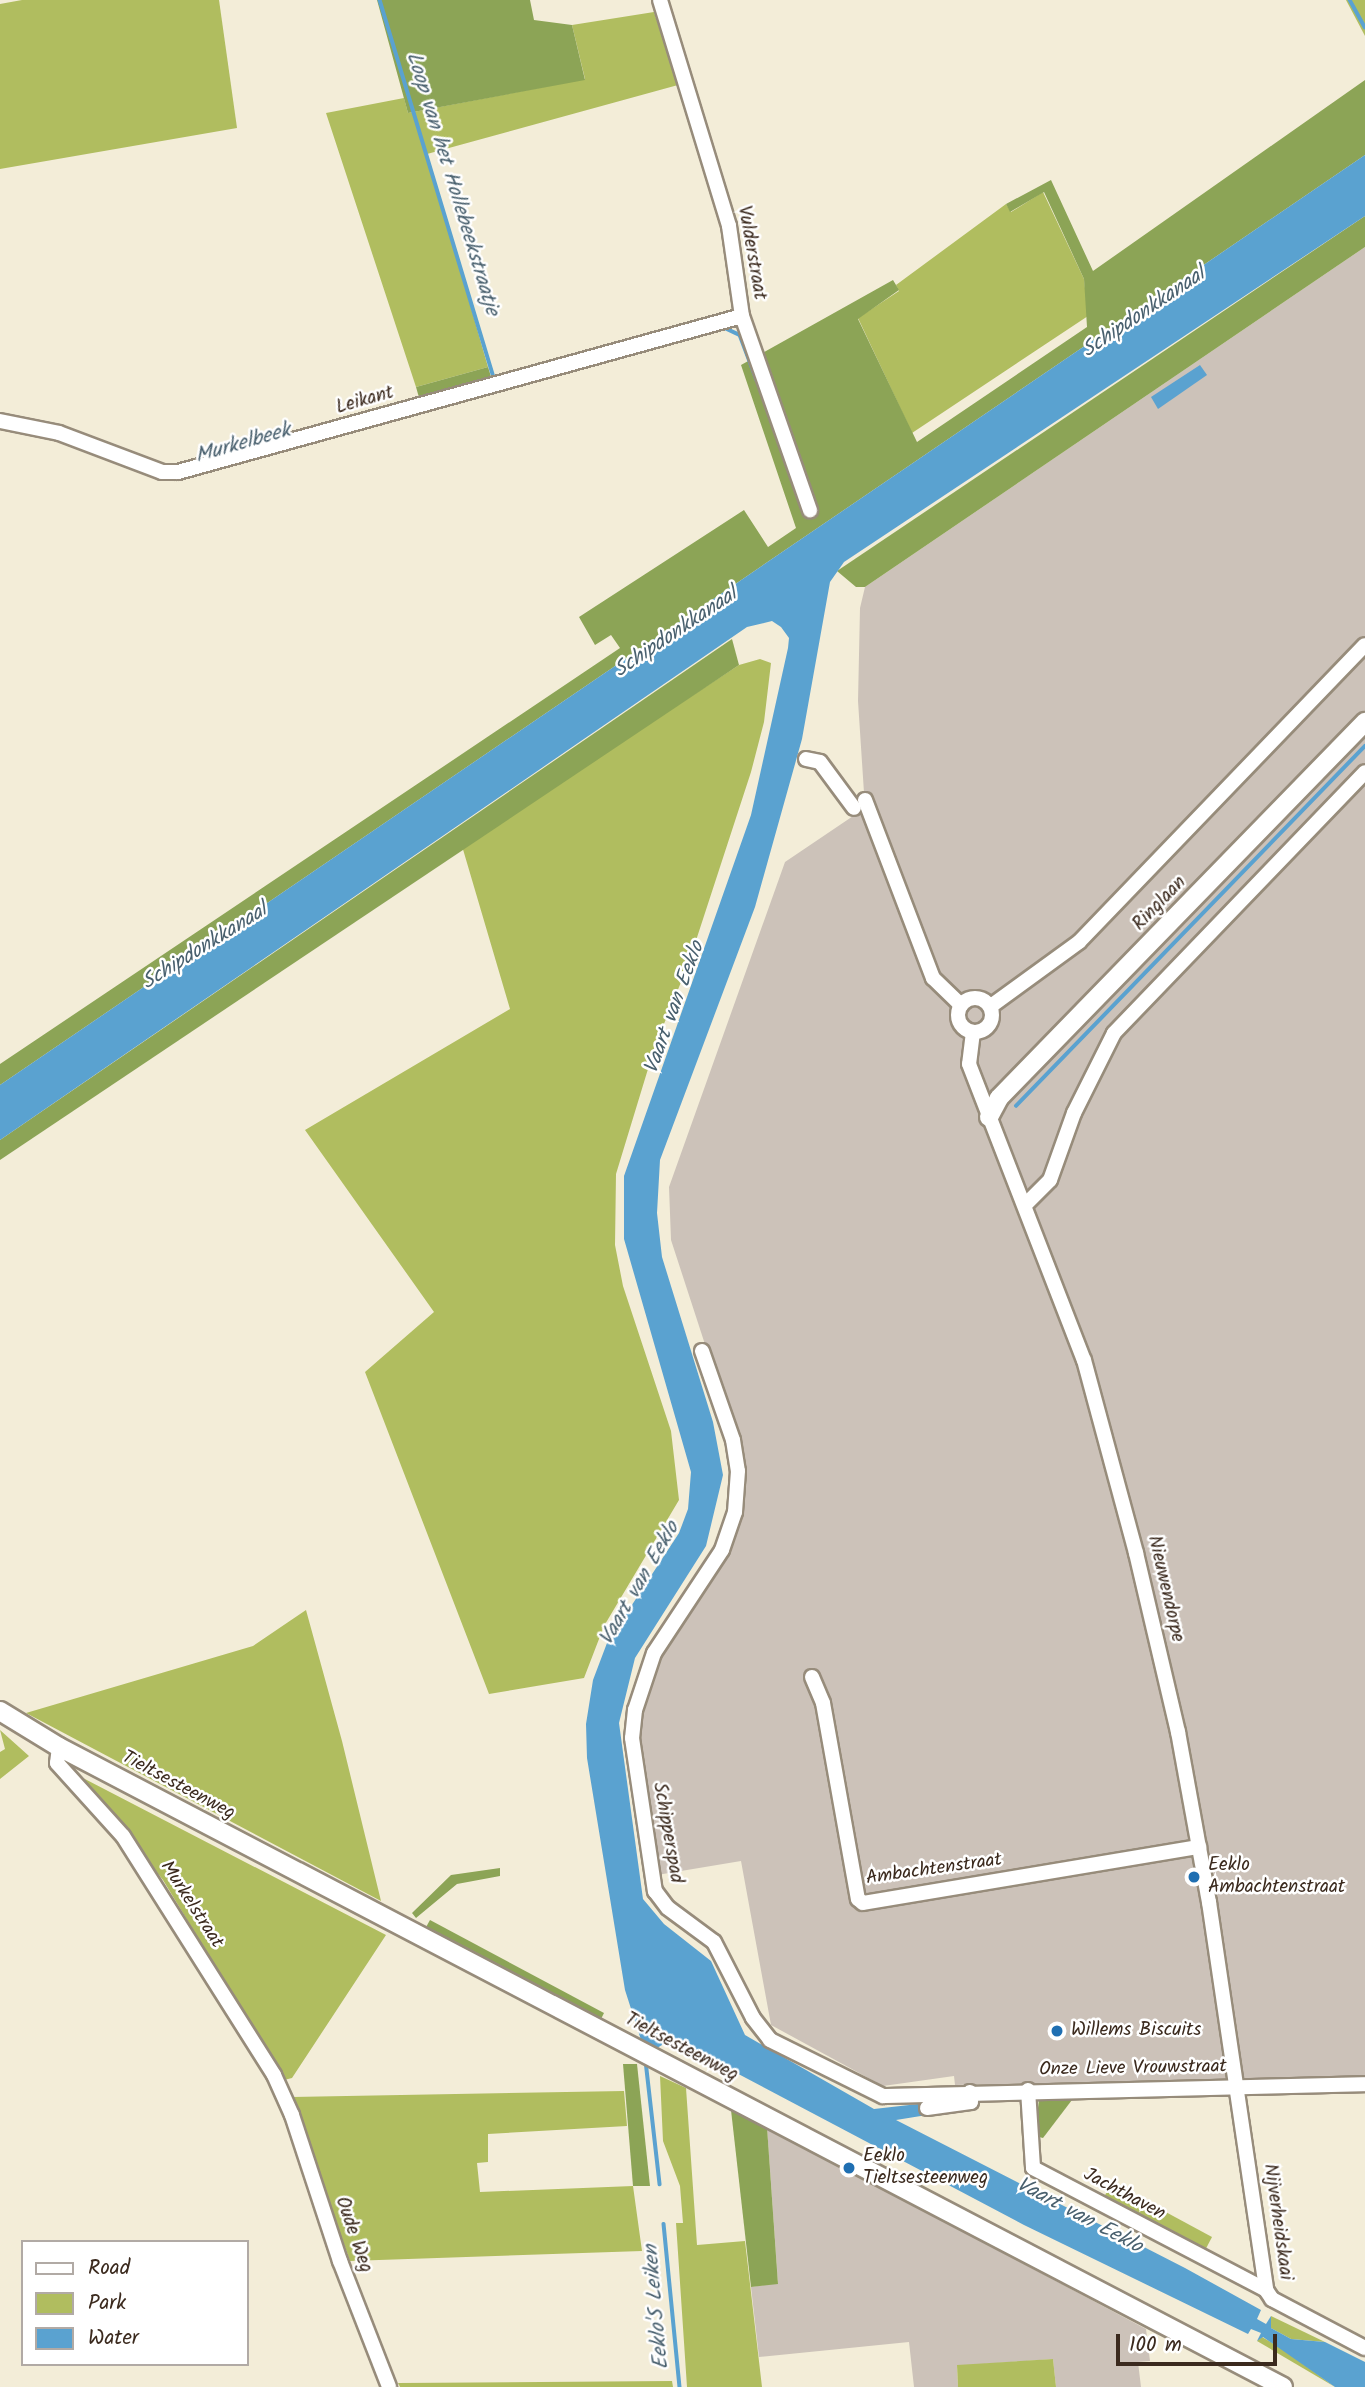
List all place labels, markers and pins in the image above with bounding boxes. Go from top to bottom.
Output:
place label: Eeklo Ambachtenstraat [1208,1855,1345,1899]
marker: Eeklo Ambachtenstraat [1186,1869,1202,1885]
place label: Willems Biscuits [1071,2020,1201,2042]
marker: Willems Biscuits [1049,2023,1065,2039]
place label: Eeklo Tieltsesteenweg [863,2146,988,2190]
marker: Eeklo Tieltsesteenweg [841,2160,857,2176]

